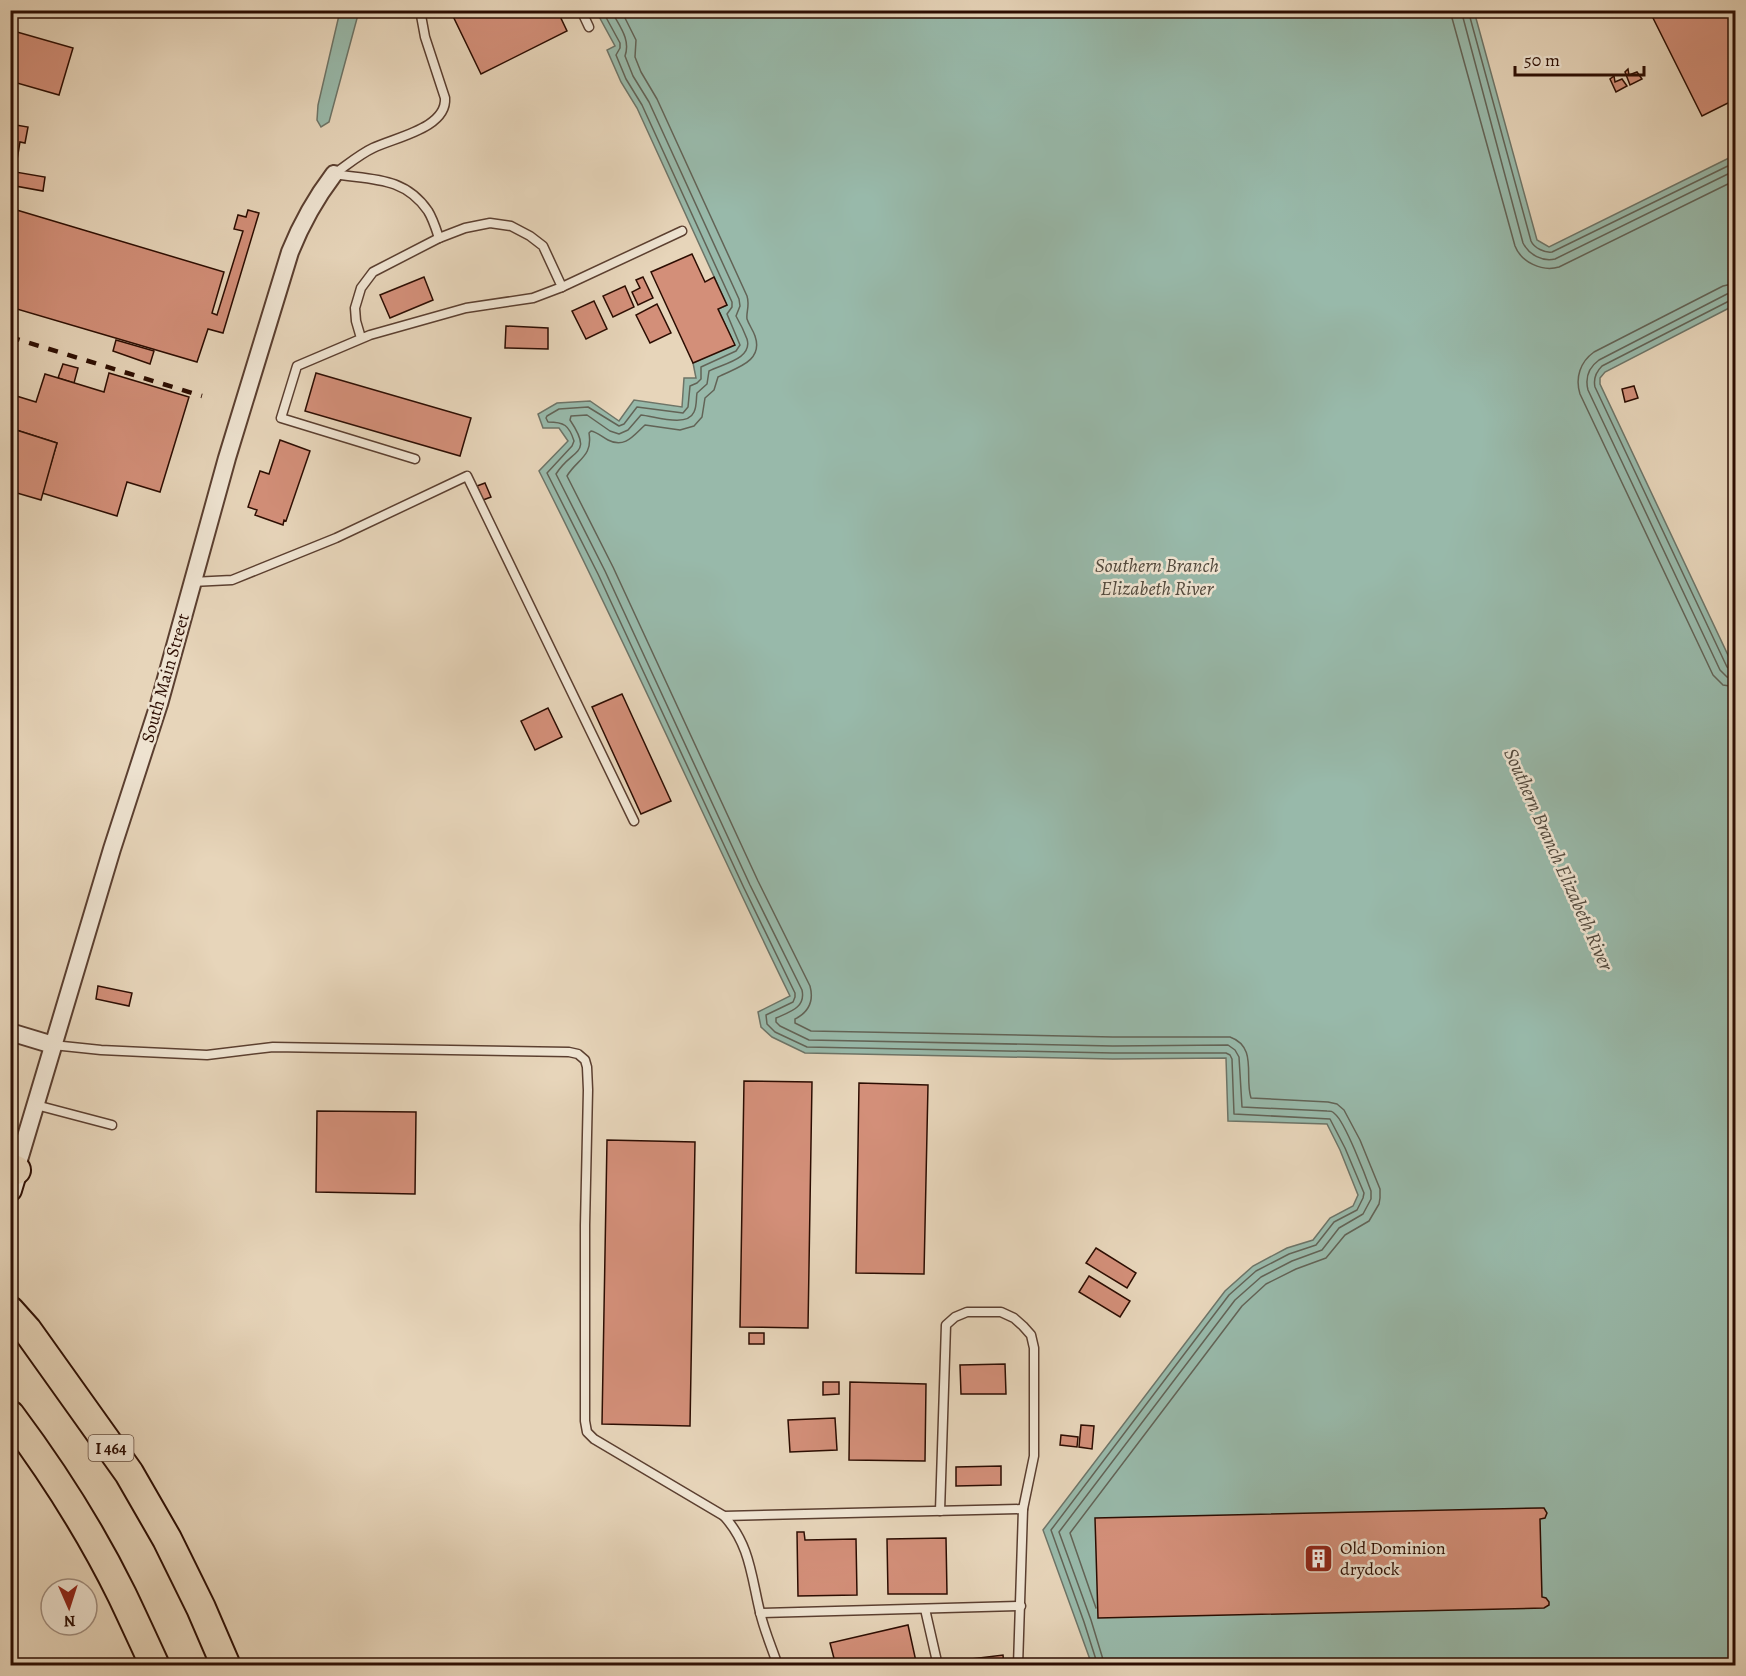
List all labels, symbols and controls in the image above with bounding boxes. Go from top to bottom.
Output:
scale bar [1515,39,1644,77]
text: 50 m [1524,48,1560,72]
water label: Southern Branch Elizabeth River [1095,552,1219,602]
street label: South Main Street [135,611,195,745]
water label: Southern Branch Elizabeth River [1497,744,1620,976]
road number: I 464 [88,1435,134,1461]
place label: Old Dominion drydock [1340,1536,1446,1581]
building icon: Old Dominion drydock [1303,1542,1335,1574]
north arrow [39,1577,99,1637]
text: N [63,1610,76,1632]

